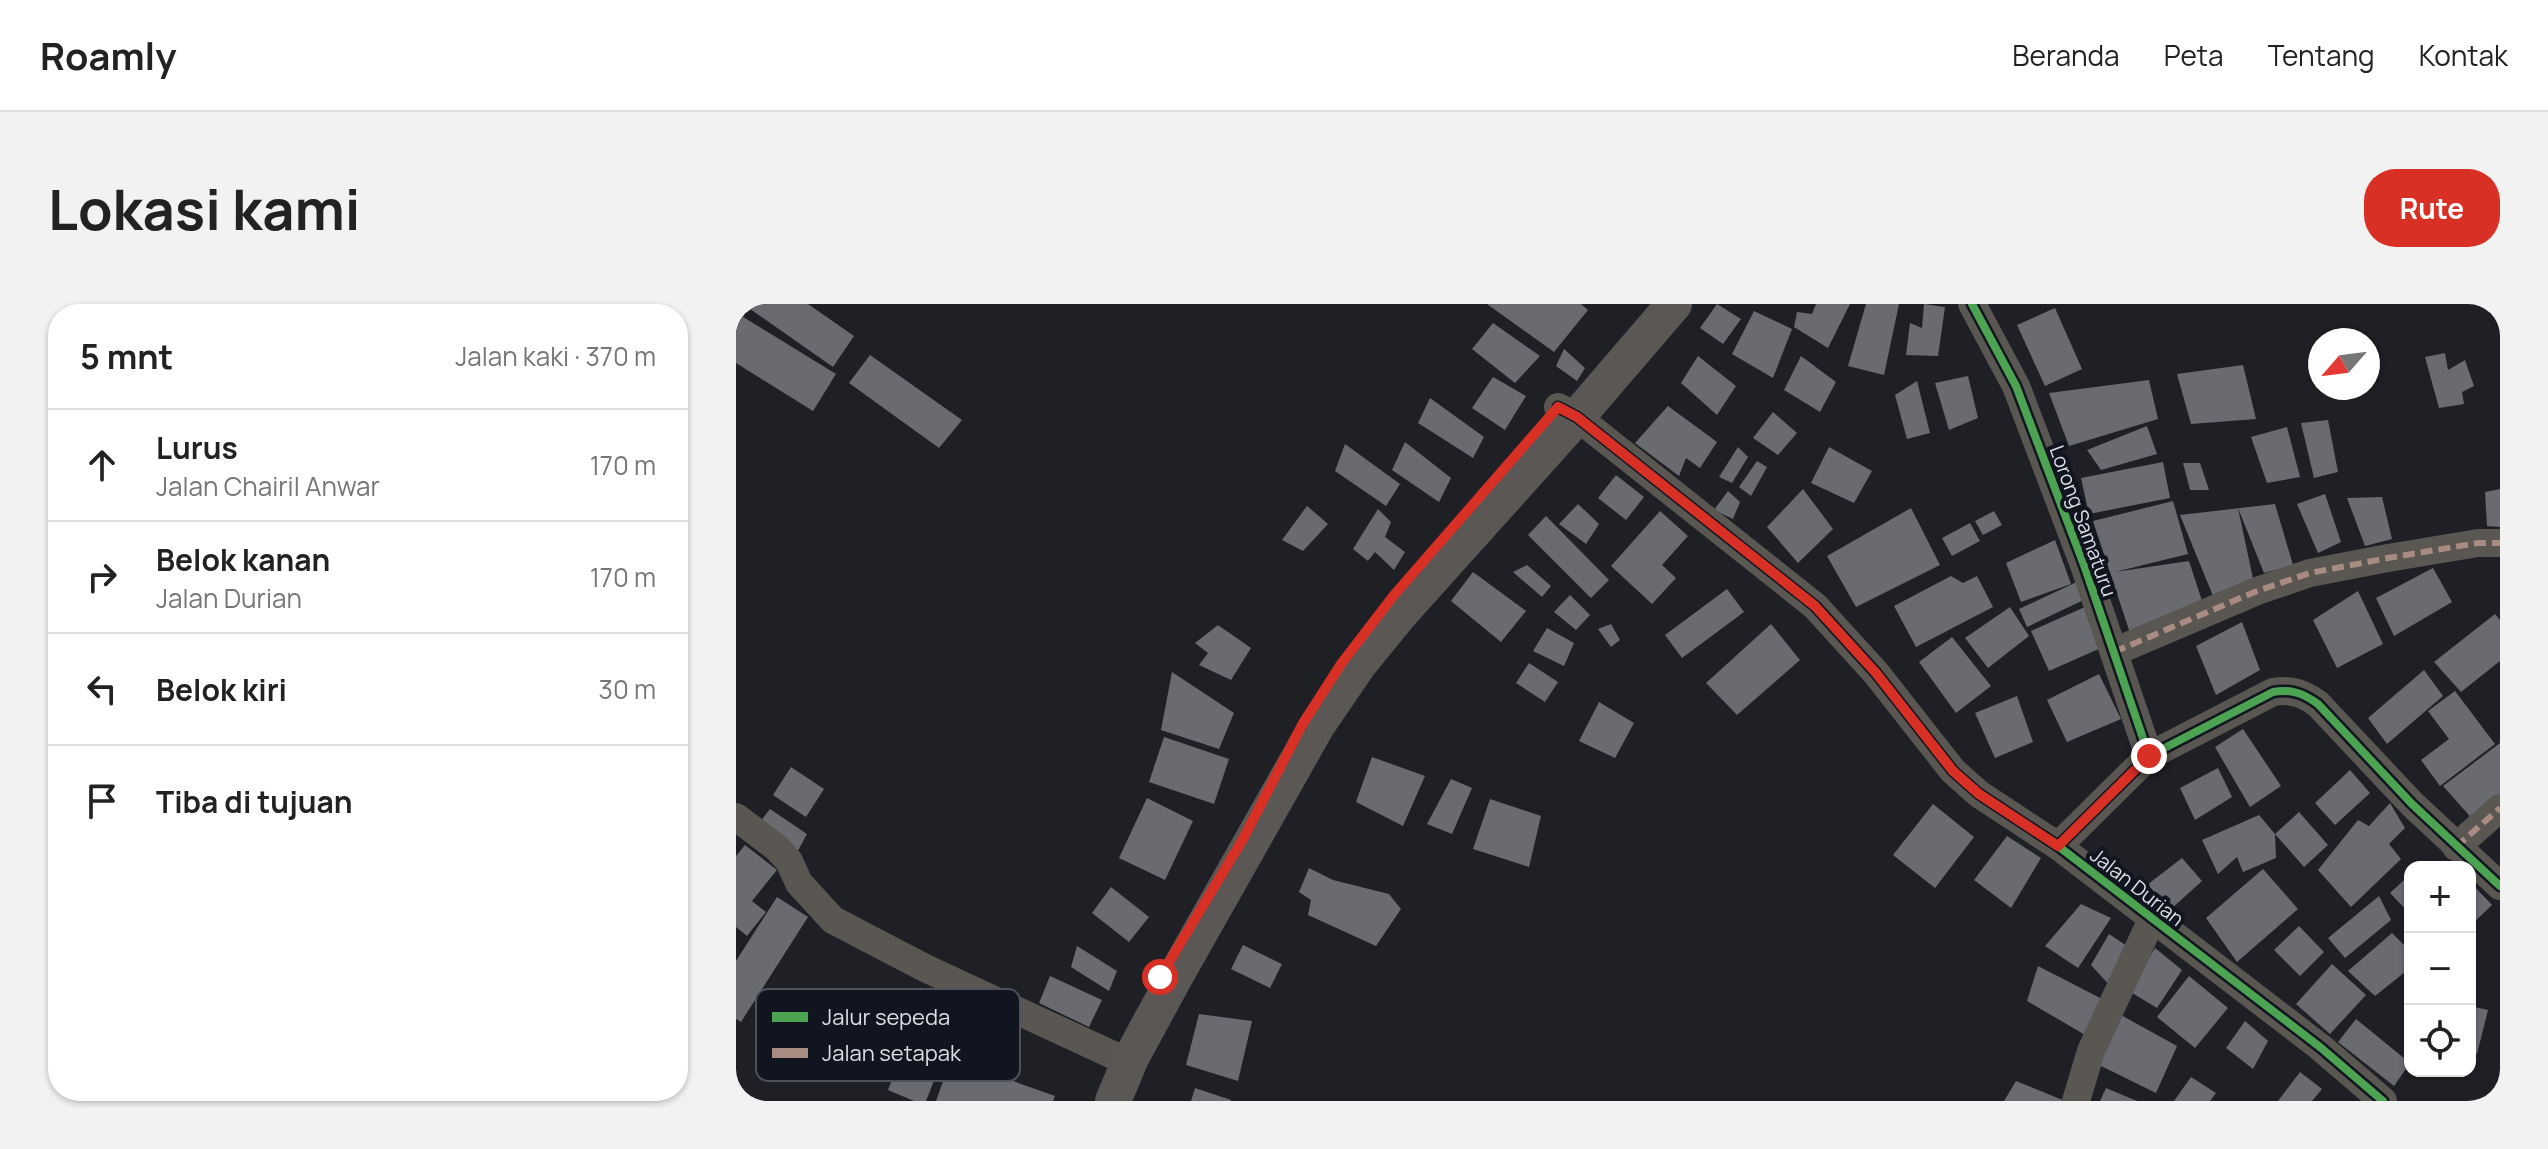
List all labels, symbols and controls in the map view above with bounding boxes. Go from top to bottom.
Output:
text: Roamly [40,29,177,81]
text: Beranda [2012,36,2120,74]
text: Peta [2164,36,2224,74]
text: Tentang [2268,36,2375,74]
text: Kontak [2419,36,2508,74]
button: Rute [2364,169,2500,247]
text: Lokasi kami [48,170,361,247]
north arrow [2308,328,2380,400]
text: 5 mnt [80,333,173,379]
text: Jalan kaki · 370 m [455,338,656,374]
text: Lurus [156,427,238,468]
street label: Lorong Samaturu [2044,441,2123,600]
icon: ahead [80,443,124,487]
text: 170 m [590,447,656,483]
text: Jalan Chairil Anwar [156,468,380,504]
text: Belok kanan [156,539,330,580]
icon: right [80,555,124,599]
text: 170 m [590,559,656,595]
text: Jalan Durian [156,580,302,616]
icon: left [80,667,124,711]
text: Belok kiri [156,669,287,710]
text: 30 m [599,671,656,707]
route end [2131,738,2167,774]
icon: arrive [80,779,124,823]
text: Tiba di tujuan [156,781,353,822]
street label: Jalan Durian [2085,841,2190,932]
map controls [2404,861,2476,1077]
button: + [2404,861,2476,933]
button: − [2404,933,2476,1005]
route start [1142,959,1178,995]
legend [756,989,1020,1081]
text: Jalur sepeda [822,1002,950,1032]
button: locate [2404,1005,2476,1077]
text: Jalan setapak [822,1038,962,1068]

